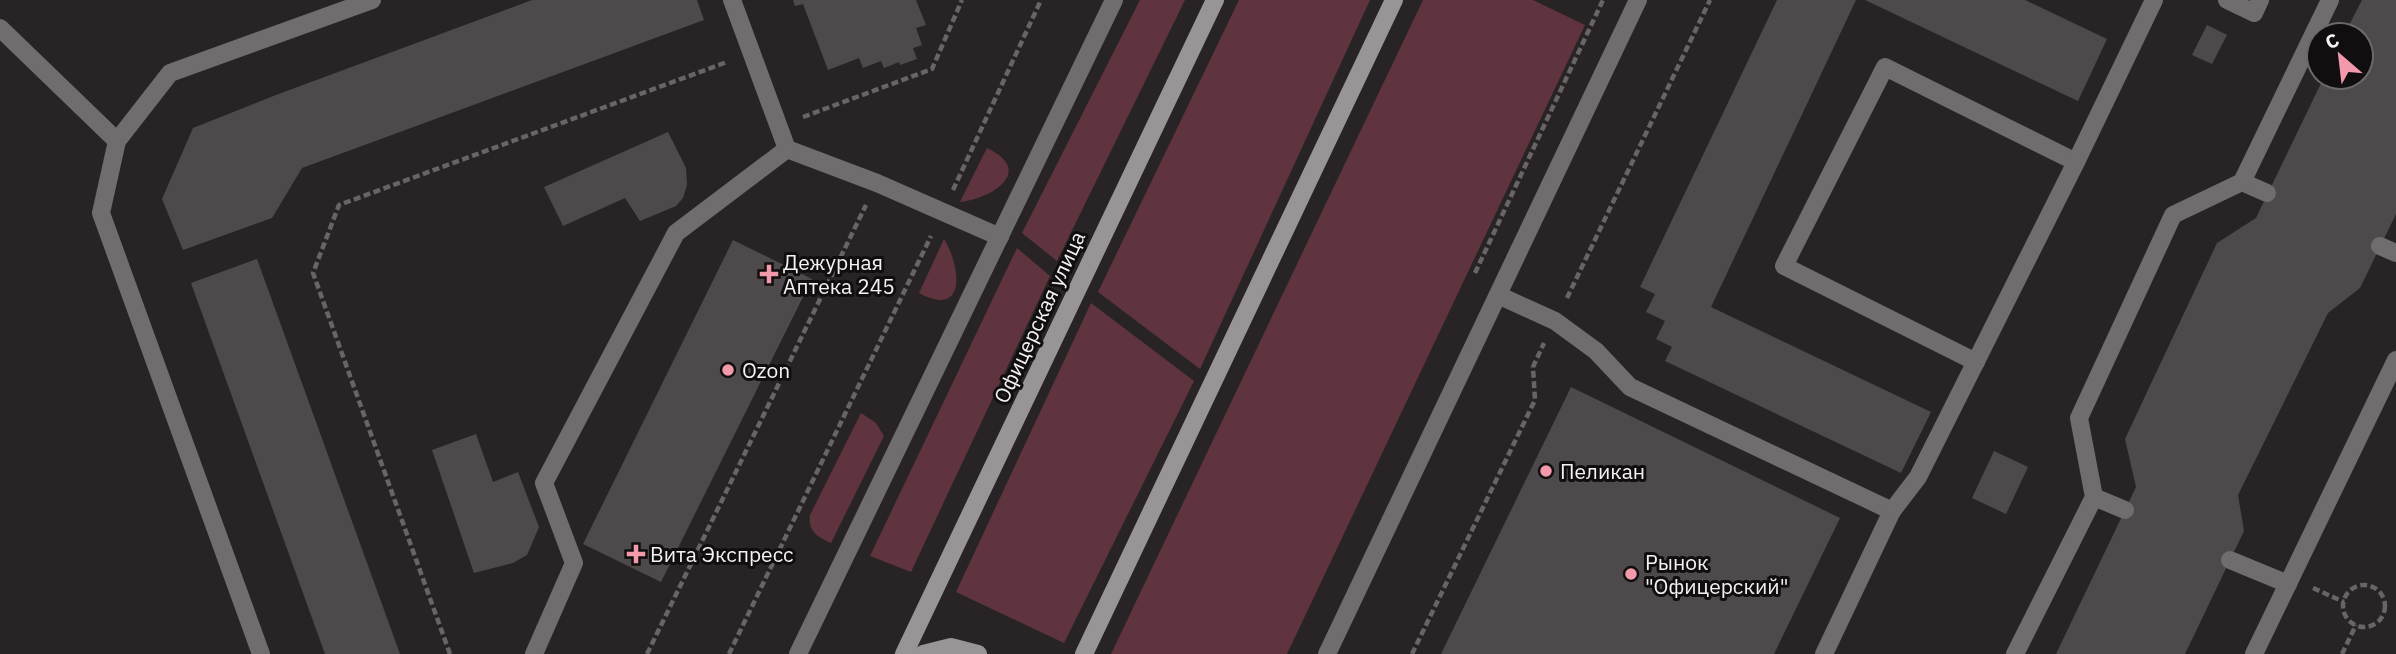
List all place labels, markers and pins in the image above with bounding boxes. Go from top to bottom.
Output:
place label: Дежурная Аптека 245 [783,248,895,300]
marker: Дежурная Аптека 245 [761,266,777,282]
place label: Ozon [742,356,790,384]
marker: Ozon [720,362,736,378]
place label: Пеликан [1560,457,1645,485]
marker: Пеликан [1538,463,1554,479]
place label: Вита Экспресс [650,540,794,568]
marker: Вита Экспресс [628,546,644,562]
place label: Рынок "Офицерский" [1645,548,1788,600]
marker: Рынок "Офицерский" [1623,566,1639,582]

